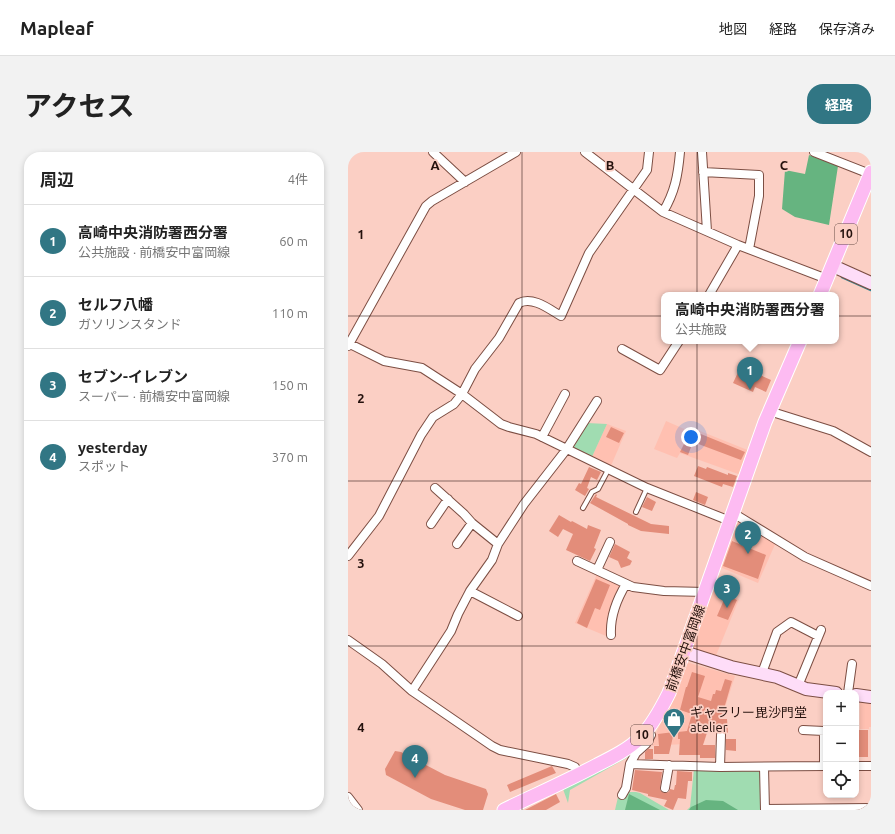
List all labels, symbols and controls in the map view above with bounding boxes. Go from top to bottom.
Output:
text: Mapleaf [20,17,93,39]
text: 地図 [719,21,747,37]
text: 経路 [769,21,797,37]
text: 保存済み [819,21,875,37]
button: 経路 [807,84,871,124]
text: アクセス [24,90,135,121]
text: A [430,158,440,172]
text: B [606,158,615,172]
text: C [780,158,789,172]
text: 周辺 [40,170,74,189]
text: 4件 [288,172,308,186]
text: 高崎中央消防署西分署 [78,224,228,241]
road number: 10 [835,224,857,244]
text: 1 [357,227,365,241]
text: 1 [49,234,57,248]
text: 60 m [279,234,308,248]
text: 公共施設 · 前橋安中富岡線 [78,245,230,259]
popup [661,292,839,344]
text: セルフ八幡 [78,296,153,313]
text: 高崎中央消防署西分署 [675,301,825,318]
text: 2 [49,306,57,320]
text: 110 m [272,306,308,320]
text: ガソリンスタンド [78,317,182,331]
text: 公共施設 [675,322,727,336]
pin: 1 [737,357,763,390]
text: セブン-イレブン [78,368,188,385]
text: 3 [49,378,57,392]
text: 150 m [272,378,308,392]
text: スーパー · 前橋安中富岡線 [78,389,230,403]
text: 2 [357,391,365,405]
your location [681,427,701,447]
text: yesterday [78,439,147,456]
text: 4 [49,450,57,464]
text: 370 m [272,450,308,464]
text: スポット [78,459,130,473]
pin: 2 [735,521,761,554]
text: 3 [357,556,365,570]
pin: 3 [714,575,740,608]
street label: 前橋安中富岡線 [663,603,707,693]
map controls [823,690,859,798]
button: + [823,690,859,726]
place label: ギャラリー毘沙門堂 atelier [690,705,807,734]
shop icon: ギャラリー毘沙門堂 atelier [661,706,687,739]
text: 4 [357,720,365,734]
road number: 10 [631,725,653,745]
button: − [823,726,859,762]
pin: 4 [402,745,428,778]
button: locate [823,762,859,798]

